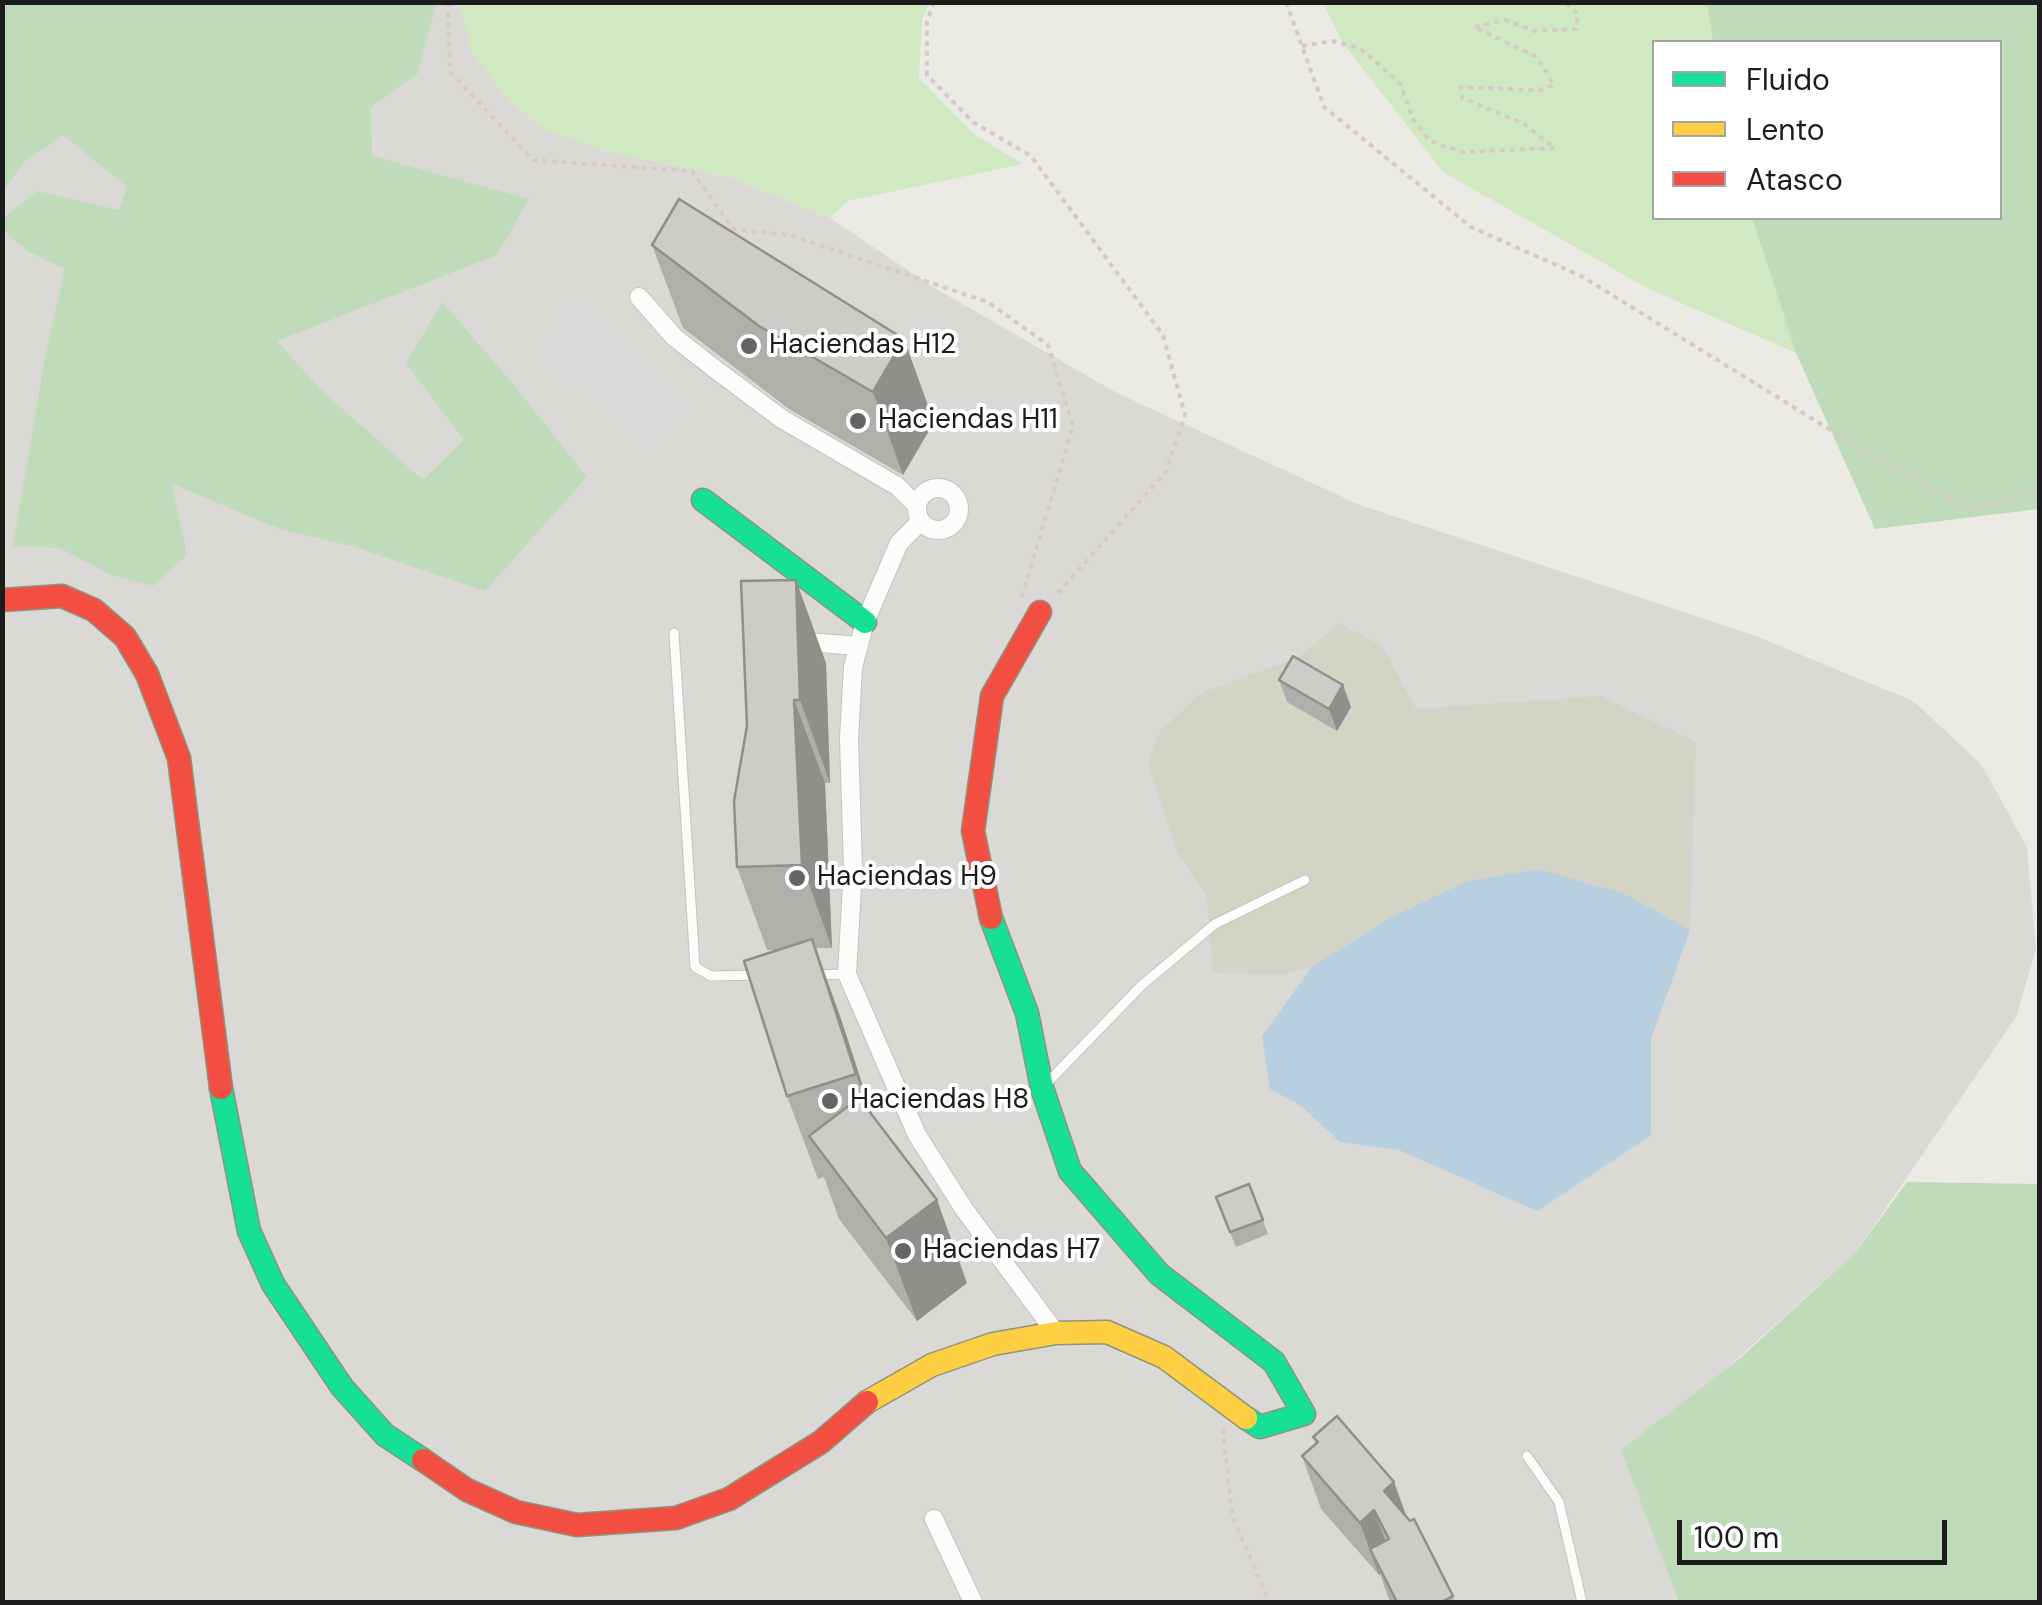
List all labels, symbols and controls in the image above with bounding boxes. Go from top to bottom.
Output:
legend [1652,40,2002,220]
text: Fluido [1746,60,1830,99]
text: Lento [1746,110,1825,149]
text: Atasco [1746,160,1843,199]
place label: Haciendas H12 [769,329,956,363]
marker: Haciendas H12 [738,335,760,357]
place label: Haciendas H11 [878,404,1058,438]
marker: Haciendas H11 [847,410,869,432]
place label: Haciendas H9 [817,861,997,895]
marker: Haciendas H9 [786,867,808,889]
place label: Haciendas H8 [850,1084,1029,1118]
marker: Haciendas H8 [819,1090,841,1112]
place label: Haciendas H7 [923,1234,1100,1268]
marker: Haciendas H7 [892,1240,914,1262]
scale bar [1682,1500,1952,1562]
text: 100 m [1694,1518,1779,1557]

